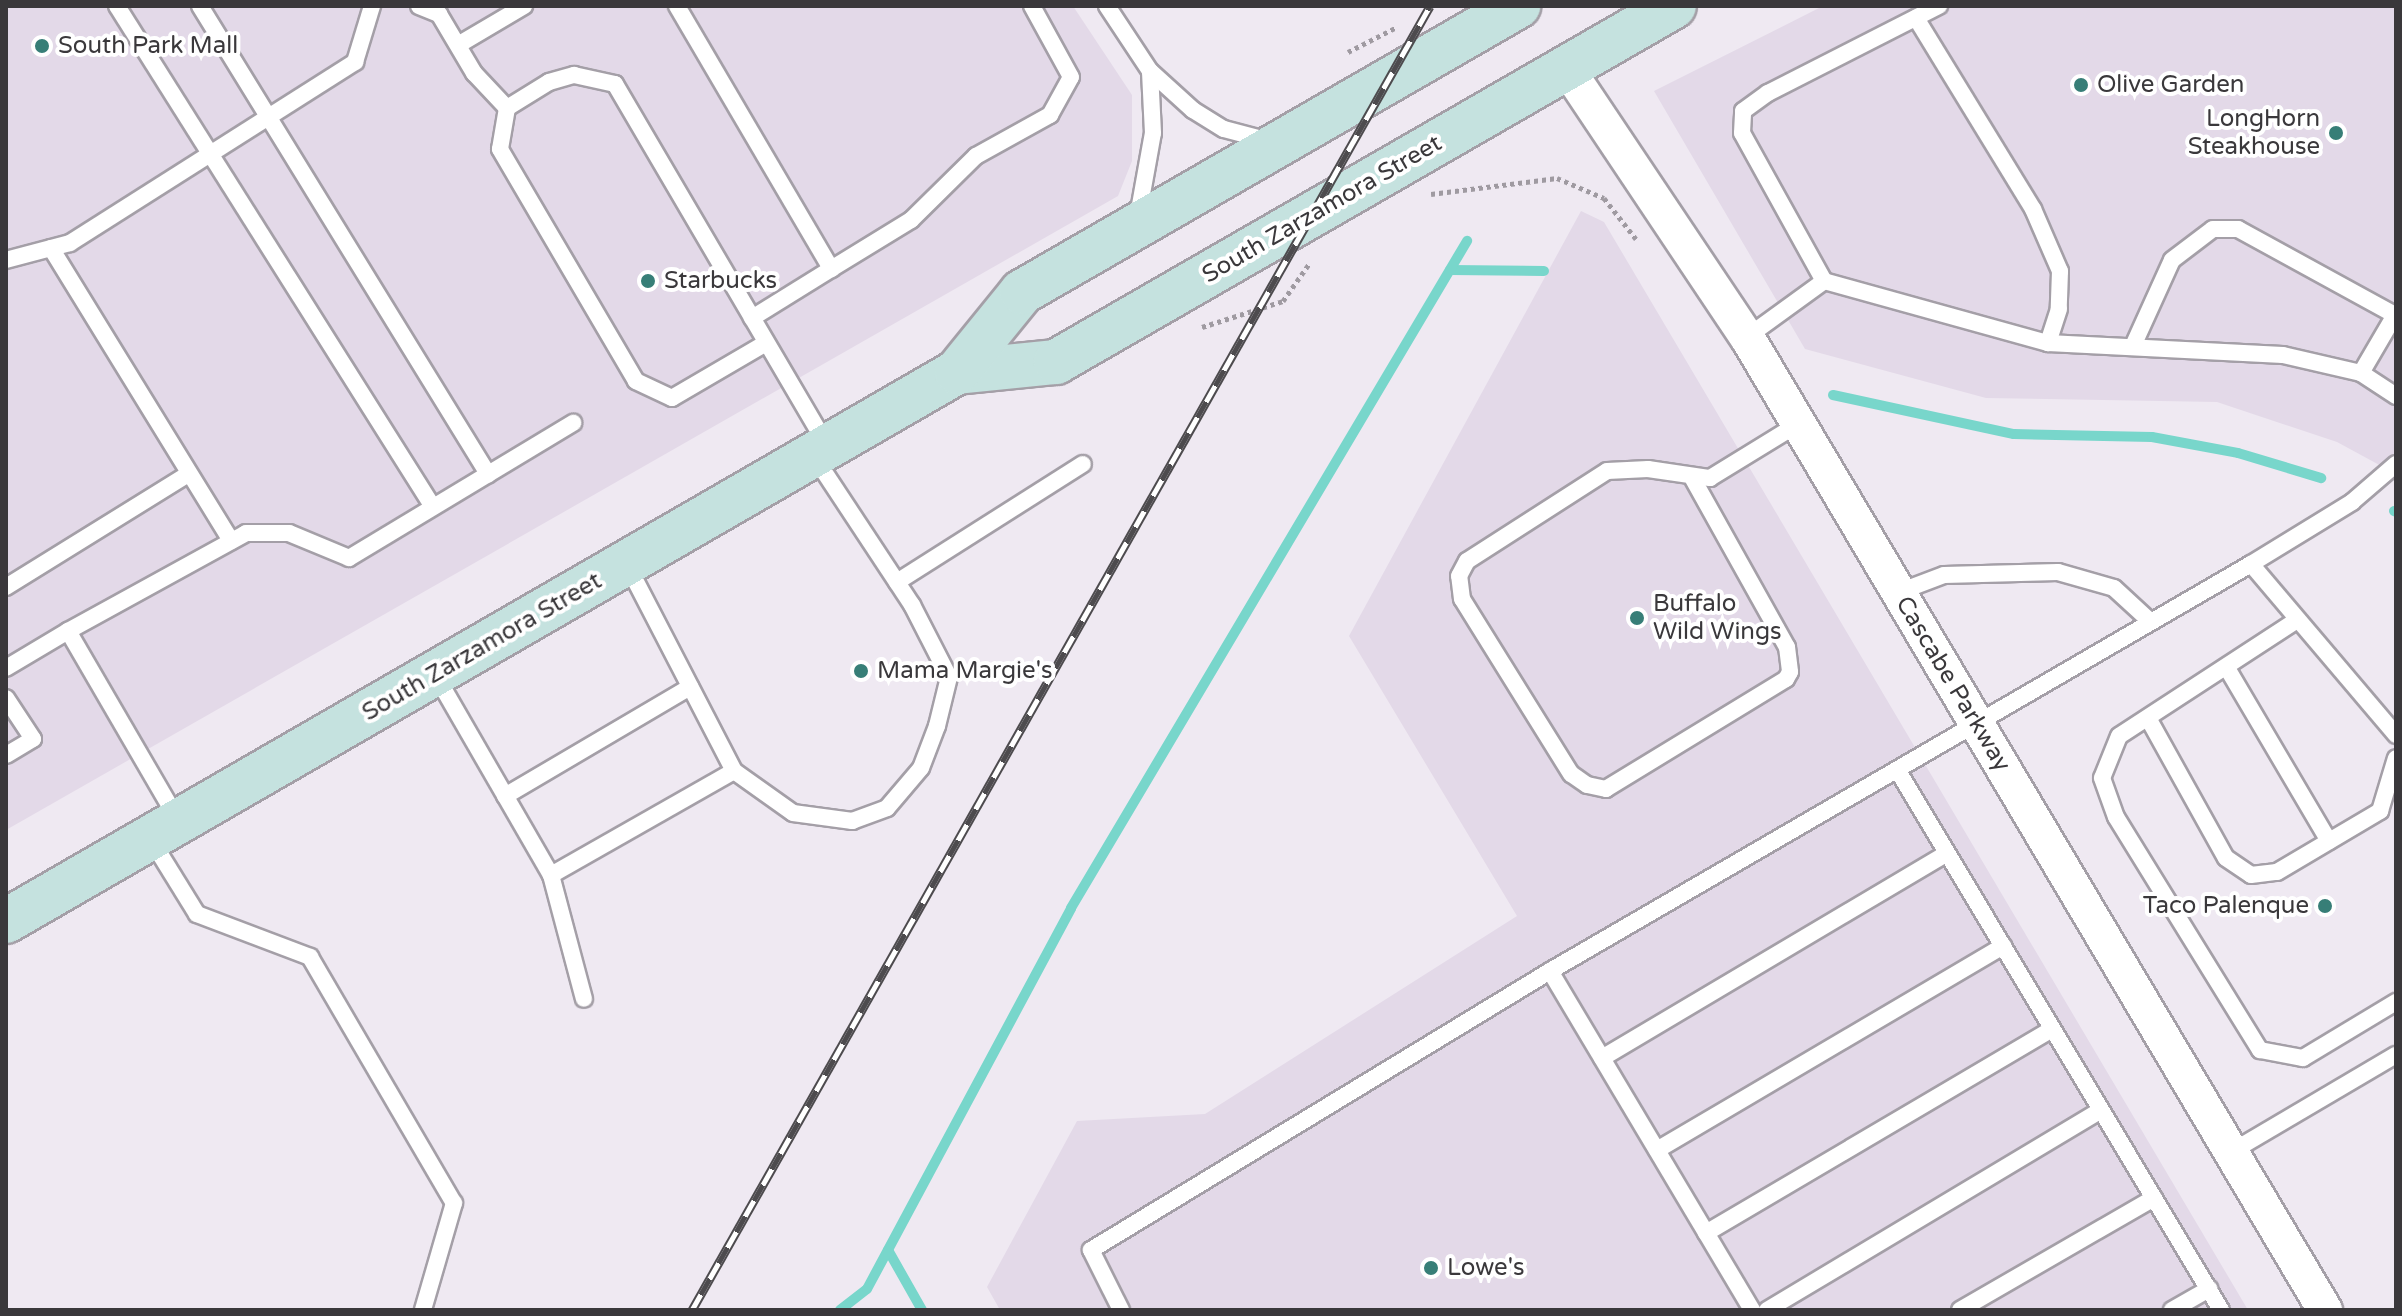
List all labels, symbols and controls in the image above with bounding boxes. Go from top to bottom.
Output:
place label: South Park Mall [58,32,238,60]
marker: South Park Mall [33,37,51,55]
place label: Olive Garden [2097,71,2244,99]
marker: Olive Garden [2072,76,2090,94]
place label: LongHorn Steakhouse [2188,105,2320,161]
marker: LongHorn Steakhouse [2327,124,2345,142]
street label: South Zarzamora Street [1197,129,1447,289]
place label: Starbucks [664,267,777,295]
marker: Starbucks [639,272,657,290]
street label: South Zarzamora Street [357,567,607,727]
place label: Buffalo Wild Wings [1653,590,1782,646]
street label: Cascabe Parkway [1889,591,2017,777]
marker: Buffalo Wild Wings [1628,609,1646,627]
place label: Mama Margie's [877,657,1052,685]
marker: Mama Margie's [852,662,870,680]
place label: Taco Palenque [2143,892,2309,920]
marker: Taco Palenque [2316,897,2334,915]
place label: Lowe's [1447,1254,1525,1282]
marker: Lowe's [1422,1259,1440,1277]

